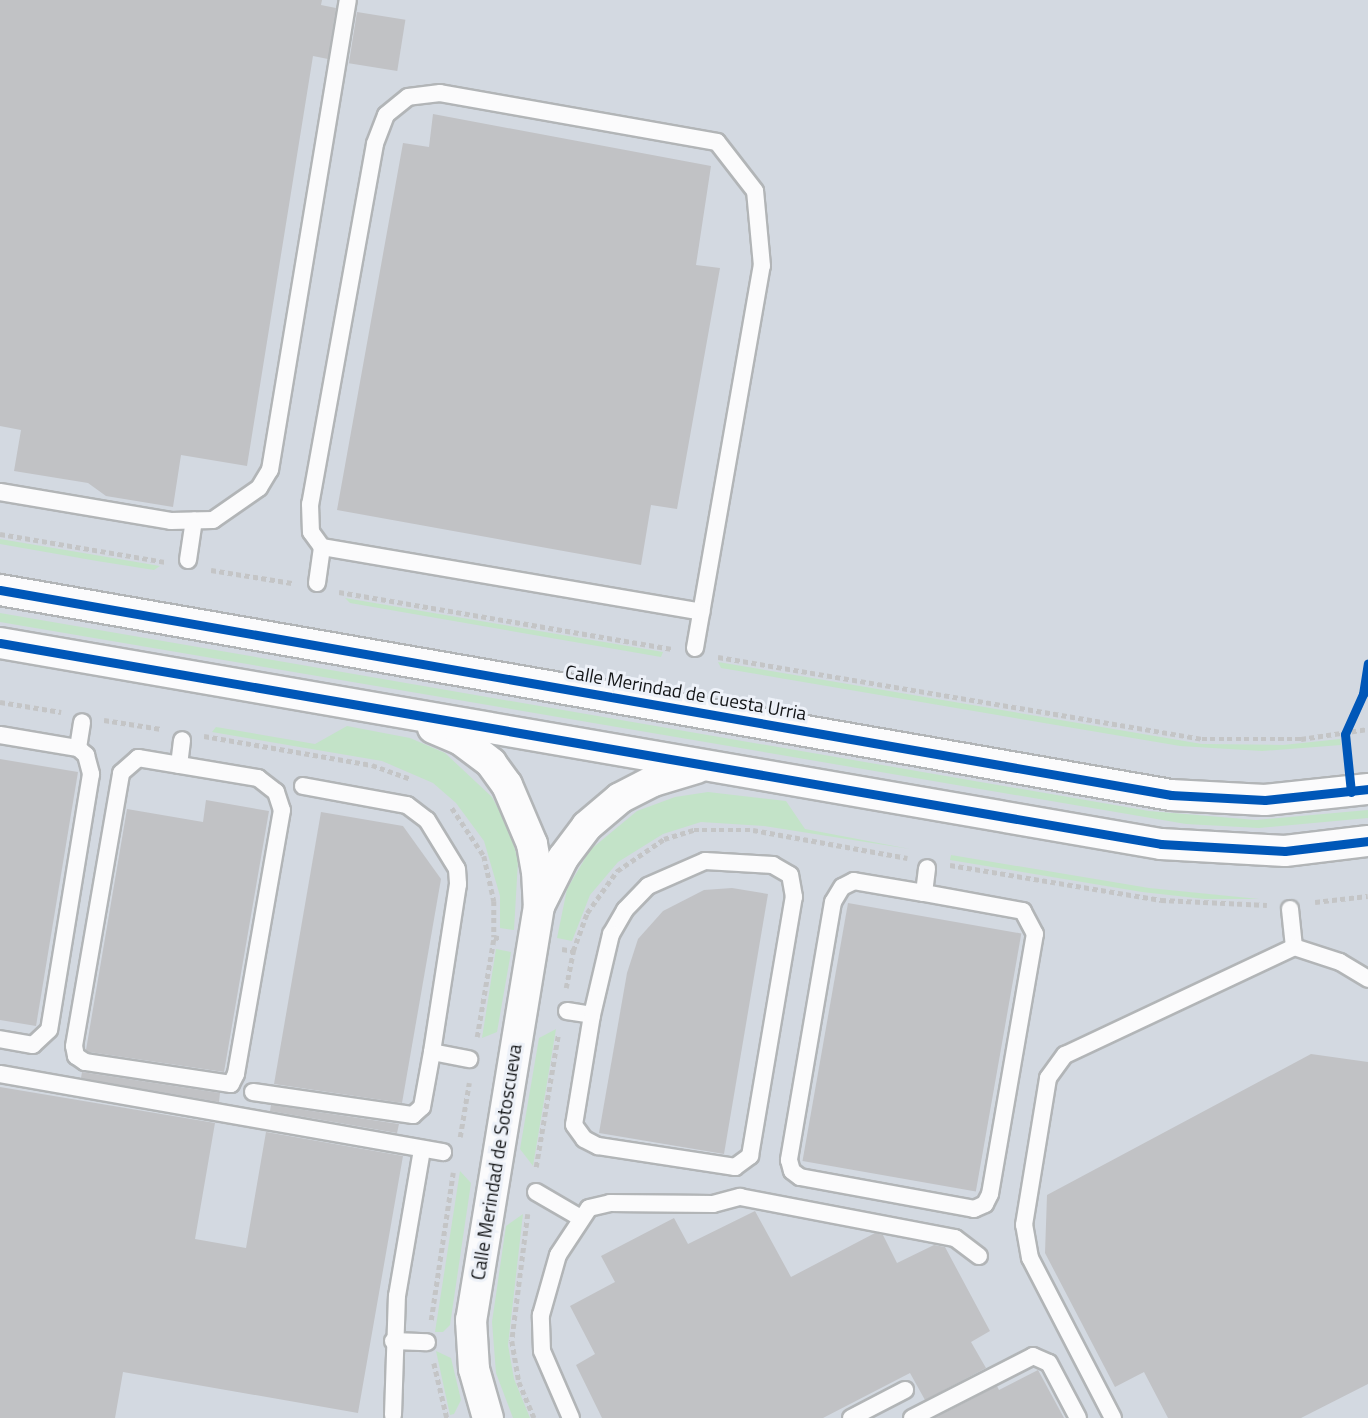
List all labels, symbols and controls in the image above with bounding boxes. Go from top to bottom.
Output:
street label: Calle Merindad de Cuesta Urria [564,660,808,724]
street label: Calle Merindad de Sotoscueva [466,1042,526,1282]

